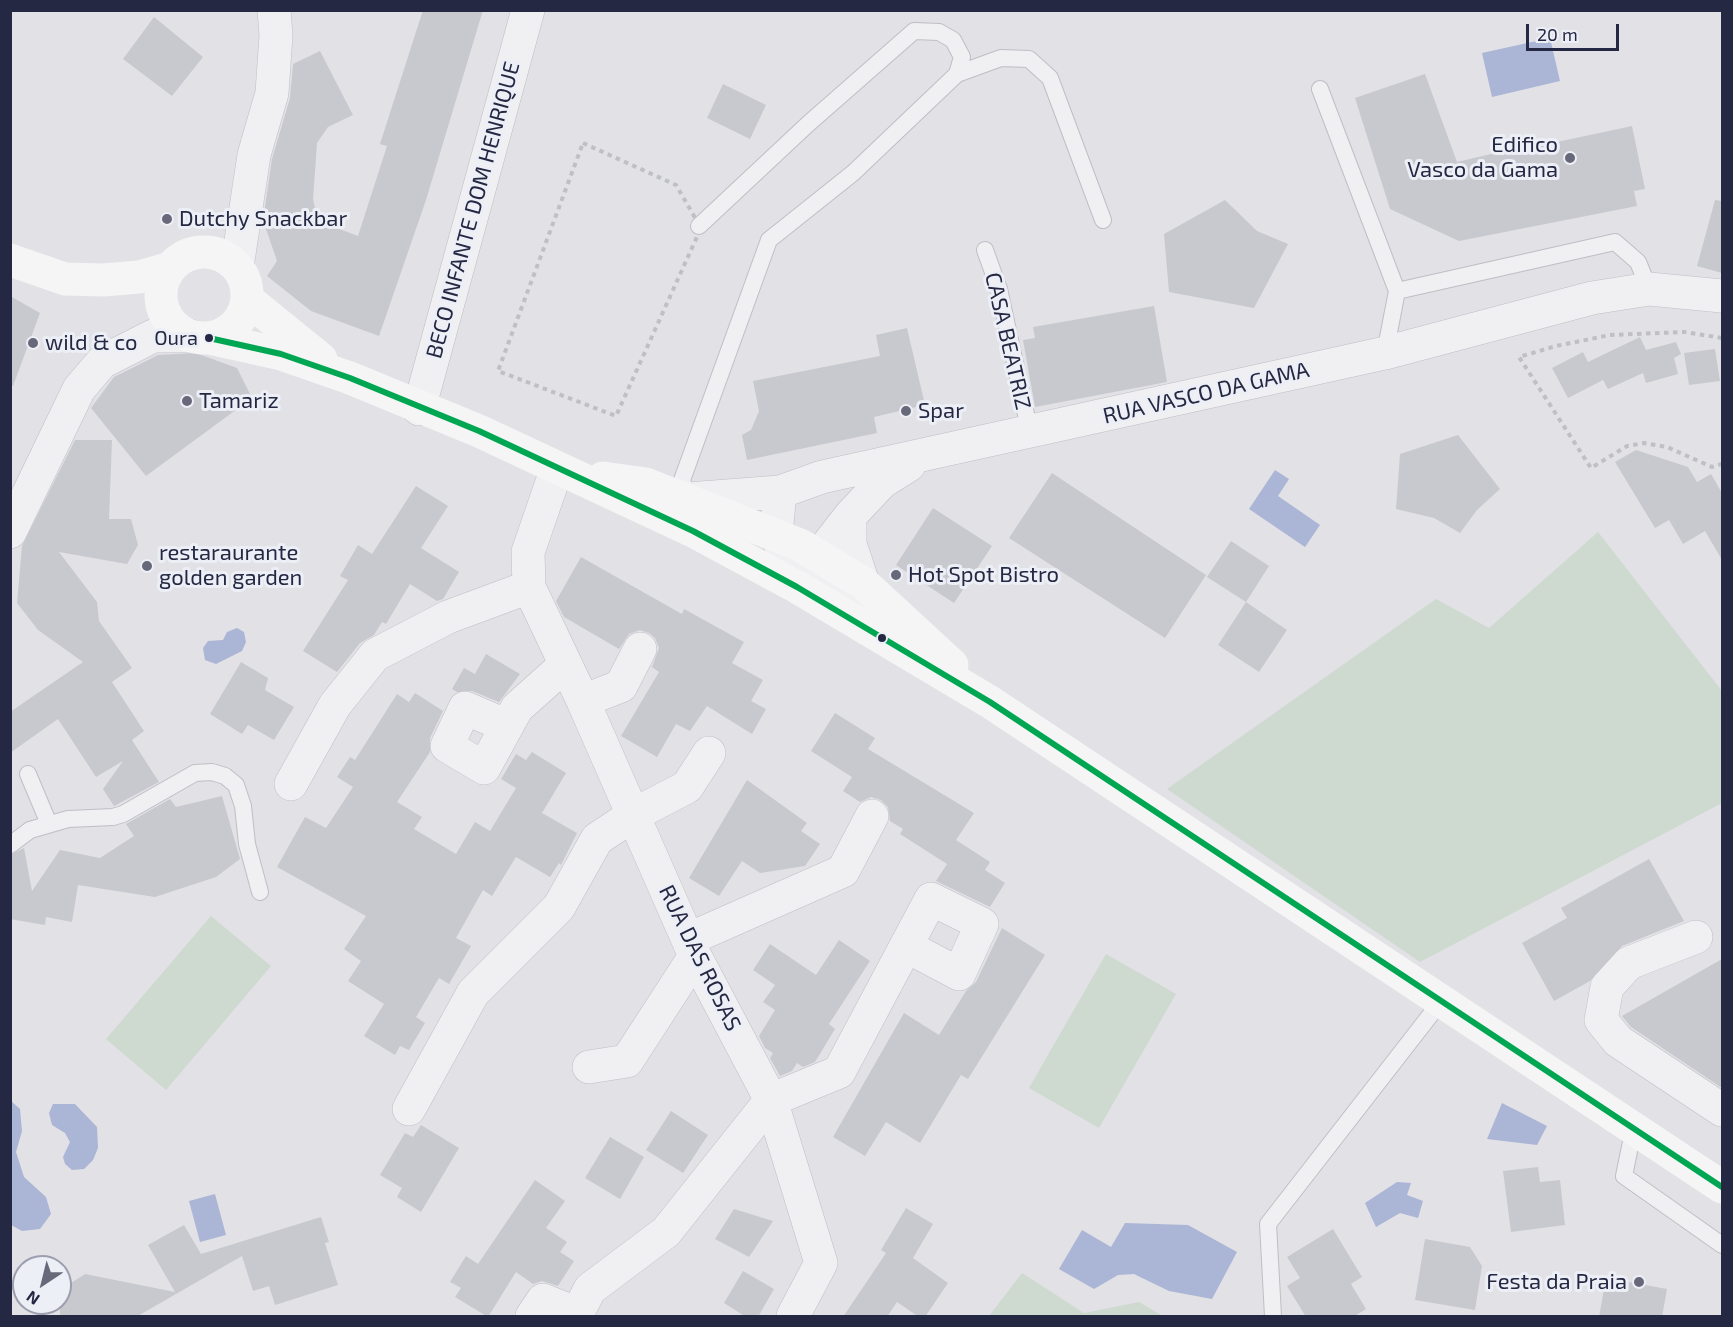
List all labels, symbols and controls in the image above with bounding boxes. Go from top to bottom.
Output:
scale bar [1529,12,1622,50]
text: 20 m [1537,23,1578,45]
street label: BECO INFANTE DOM HENRIQUE [421,59,525,361]
place label: Edifico Vasco da Gama [1407,132,1558,184]
marker: Edifico Vasco da Gama [1563,151,1577,165]
place label: Dutchy Snackbar [179,206,347,232]
marker: Dutchy Snackbar [160,212,174,226]
street label: CASA BEATRIZ [979,270,1037,412]
place label: Oura [154,326,198,350]
place label: wild & co [45,330,138,356]
marker: Oura [203,332,215,344]
marker: wild & co [26,336,40,350]
street label: RUA VASCO DA GAMA [1100,356,1312,430]
place label: Tamariz [199,388,279,414]
marker: Tamariz [180,394,194,408]
place label: Spar [918,398,964,424]
marker: Spar [899,404,913,418]
place label: restaraurante golden garden [159,540,302,592]
marker: restaraurante golden garden [140,559,154,573]
place label: Hot Spot Bistro [908,562,1059,588]
marker: Hot Spot Bistro [889,568,903,582]
unlabelled marker [876,632,888,644]
street label: RUA DAS ROSAS [653,881,747,1035]
north arrow [12,1255,72,1315]
place label: Festa da Praia [1486,1269,1627,1295]
marker: Festa da Praia [1632,1275,1646,1289]
text: N [22,1287,43,1310]

